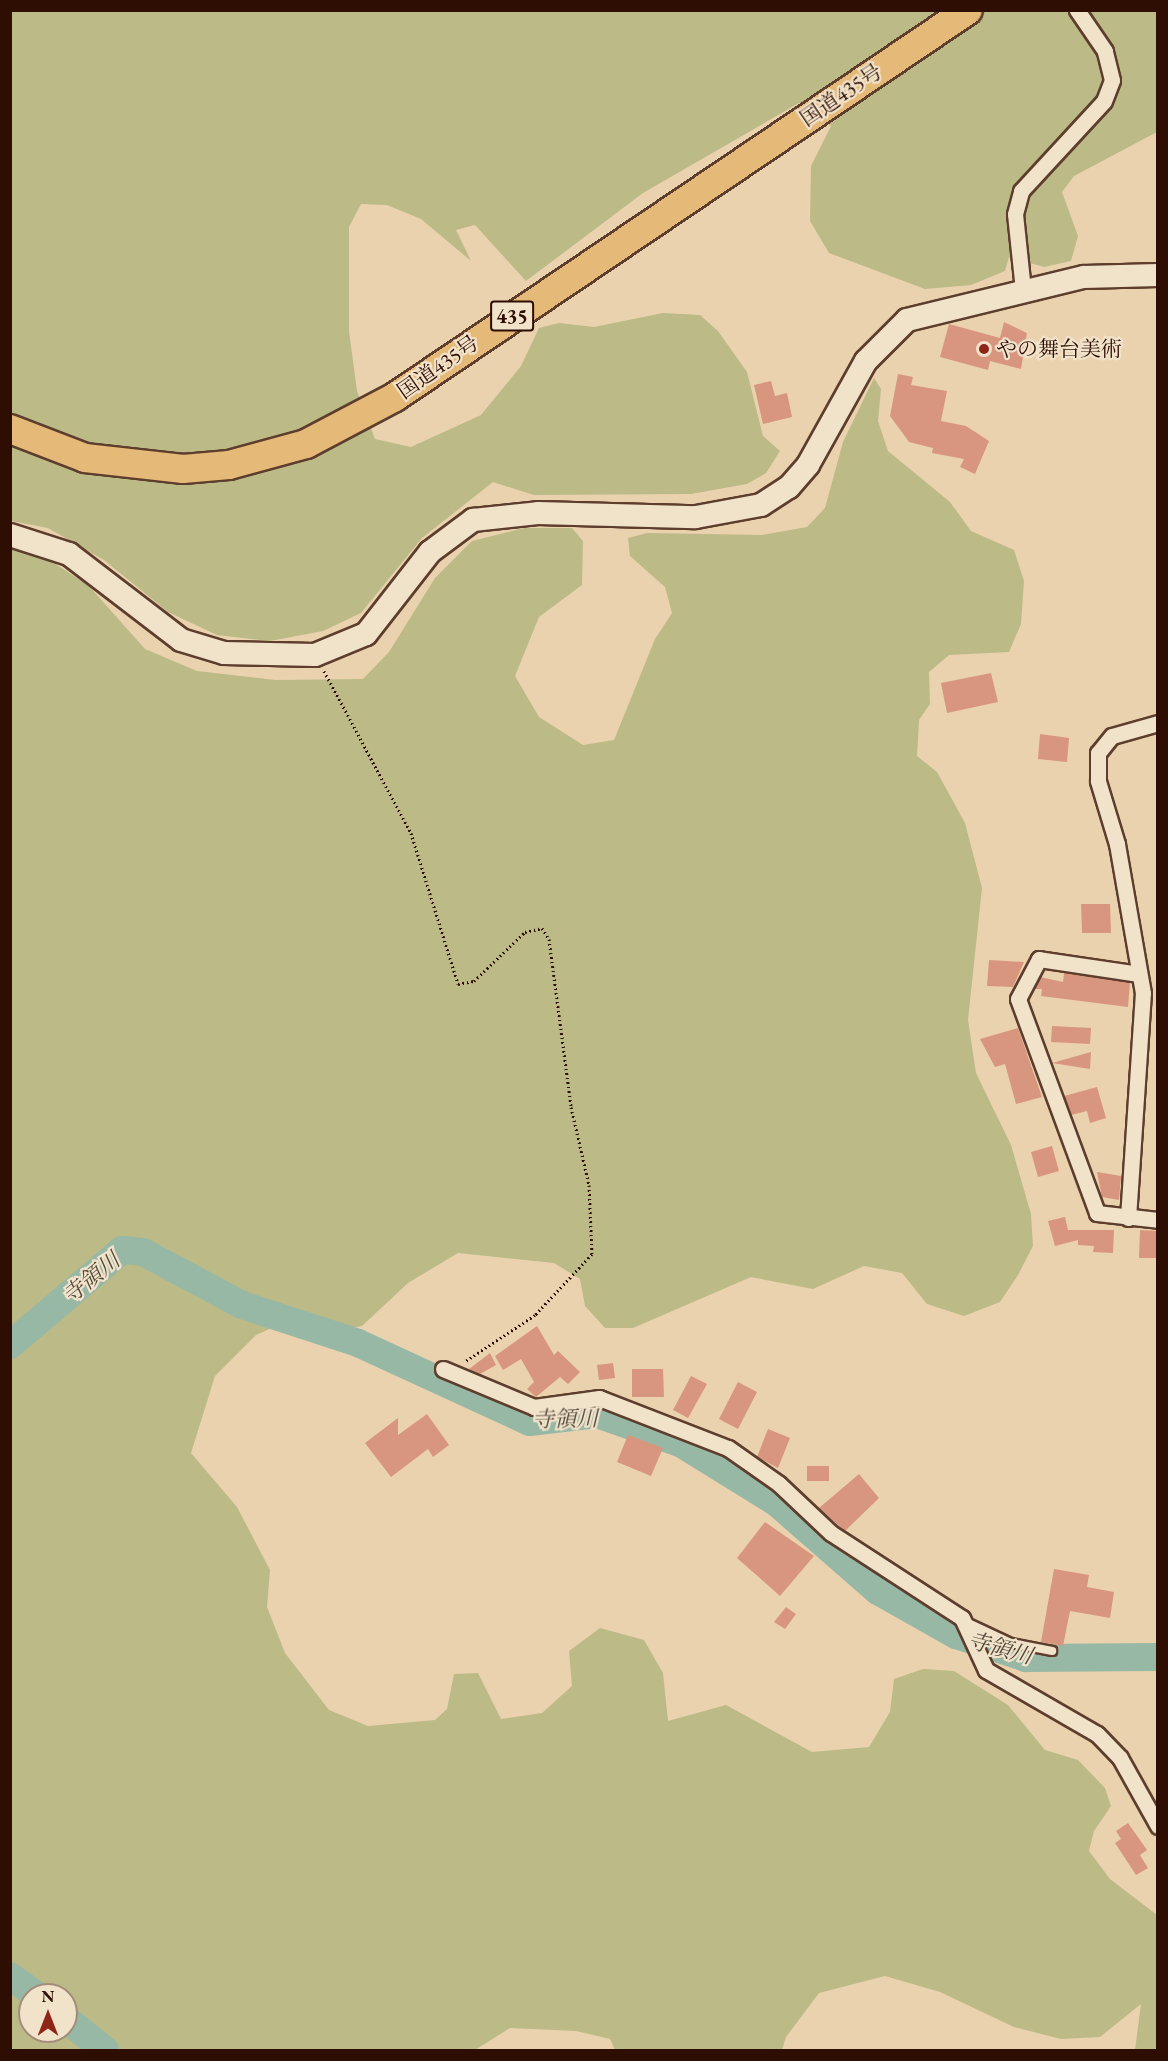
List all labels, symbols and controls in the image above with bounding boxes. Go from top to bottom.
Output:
street label: 国道435号 [795,58,887,132]
road number: 435 [490,299,534,333]
street label: 国道435号 [393,330,483,404]
place label: やの舞台美術 [996,336,1122,362]
marker: やの舞台美術 [977,342,991,356]
water label: 寺領川 [57,1247,125,1309]
water label: 寺領川 [532,1405,598,1433]
water label: 寺領川 [965,1627,1035,1669]
north arrow [18,1983,78,2043]
text: N [42,1986,54,2007]

